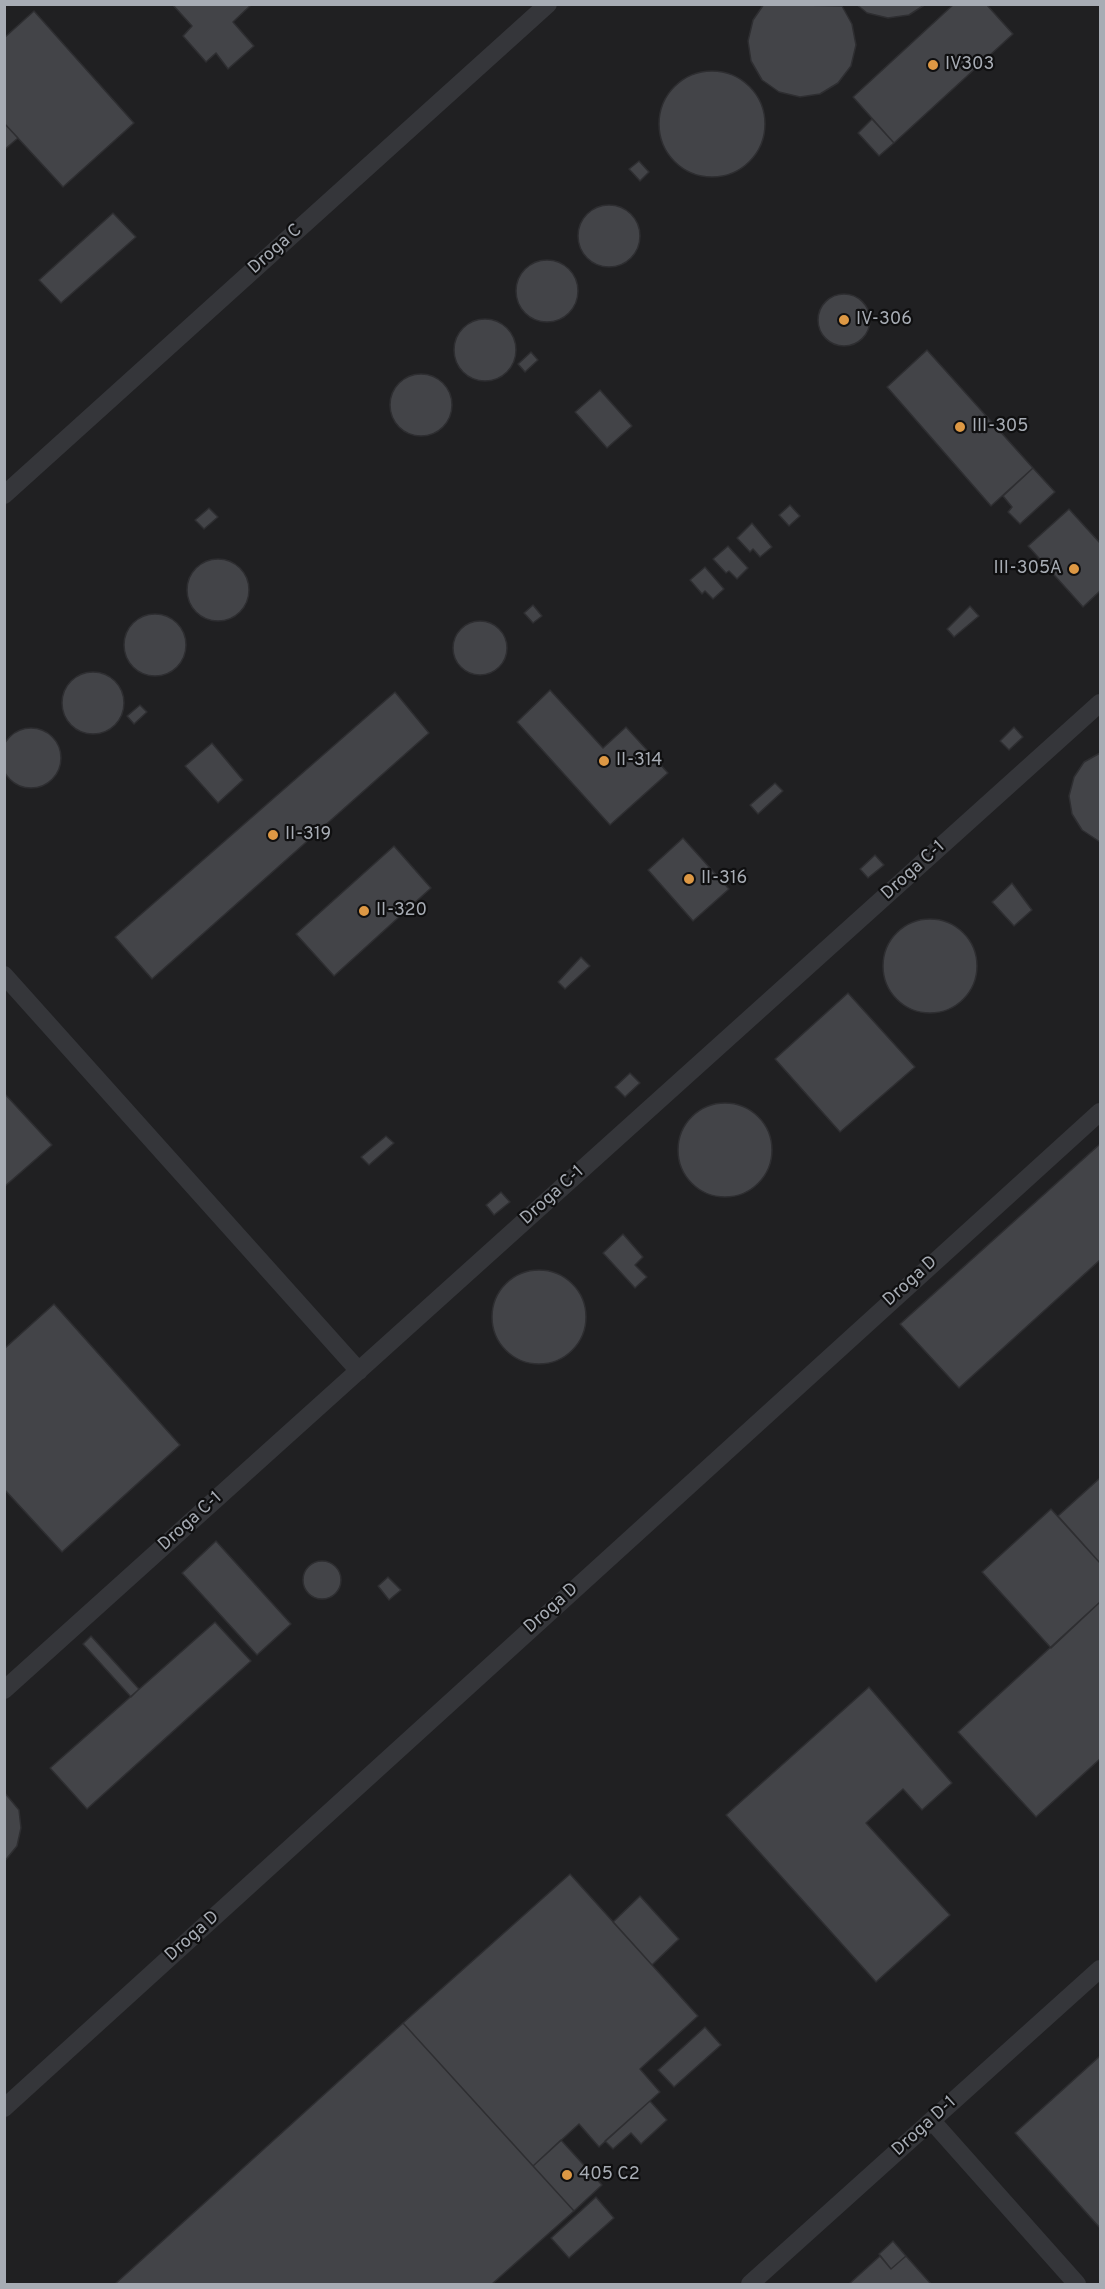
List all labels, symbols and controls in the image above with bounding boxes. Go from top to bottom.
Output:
place label: IV303 [945,54,994,76]
marker: IV303 [926,58,940,72]
street label: Droga C [245,220,307,280]
place label: IV-306 [856,309,912,331]
marker: IV-306 [837,313,851,327]
place label: III-305 [972,416,1029,438]
marker: III-305 [953,420,967,434]
place label: III-305A [994,558,1062,580]
marker: III-305A [1067,562,1081,576]
place label: II-314 [616,750,662,772]
marker: II-314 [597,754,611,768]
place label: II-319 [285,824,331,846]
marker: II-319 [266,828,280,842]
street label: Droga C-1 [878,837,950,905]
place label: II-316 [701,868,747,890]
marker: II-316 [682,872,696,886]
place label: II-320 [376,900,427,922]
marker: II-320 [357,904,371,918]
street label: Droga C-1 [517,1162,589,1230]
street label: Droga D [879,1252,943,1312]
street label: Droga C-1 [155,1488,227,1556]
street label: Droga D [520,1579,584,1639]
street label: Droga D [161,1907,225,1967]
street label: Droga D-1 [888,2092,962,2162]
place label: 405 C2 [579,2164,640,2186]
marker: 405 C2 [560,2168,574,2182]

